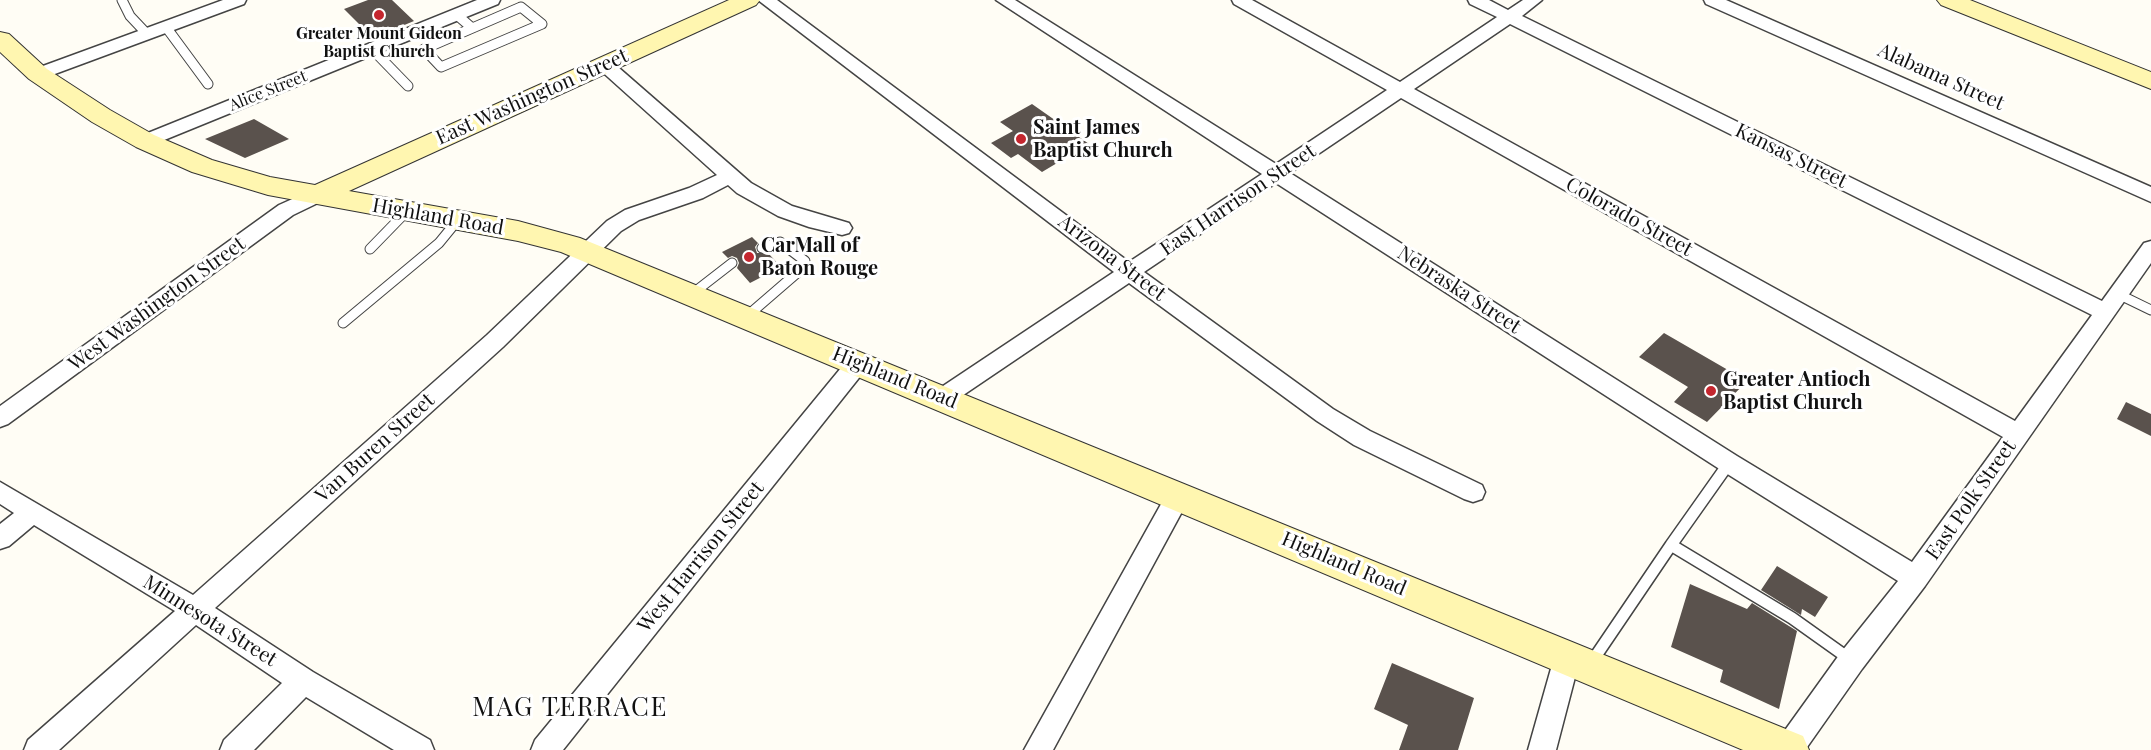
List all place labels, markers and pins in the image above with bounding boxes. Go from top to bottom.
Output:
marker: Greater Mount Gideon Baptist Church [372,8,386,22]
place label: Greater Mount Gideon Baptist Church [296,24,462,62]
place label: Saint James Baptist Church [1033,116,1173,163]
marker: Saint James Baptist Church [1014,132,1028,146]
place label: CarMall of Baton Rouge [761,234,878,281]
marker: CarMall of Baton Rouge [742,250,756,264]
place label: Greater Antioch Baptist Church [1723,368,1870,415]
marker: Greater Antioch Baptist Church [1704,384,1718,398]

